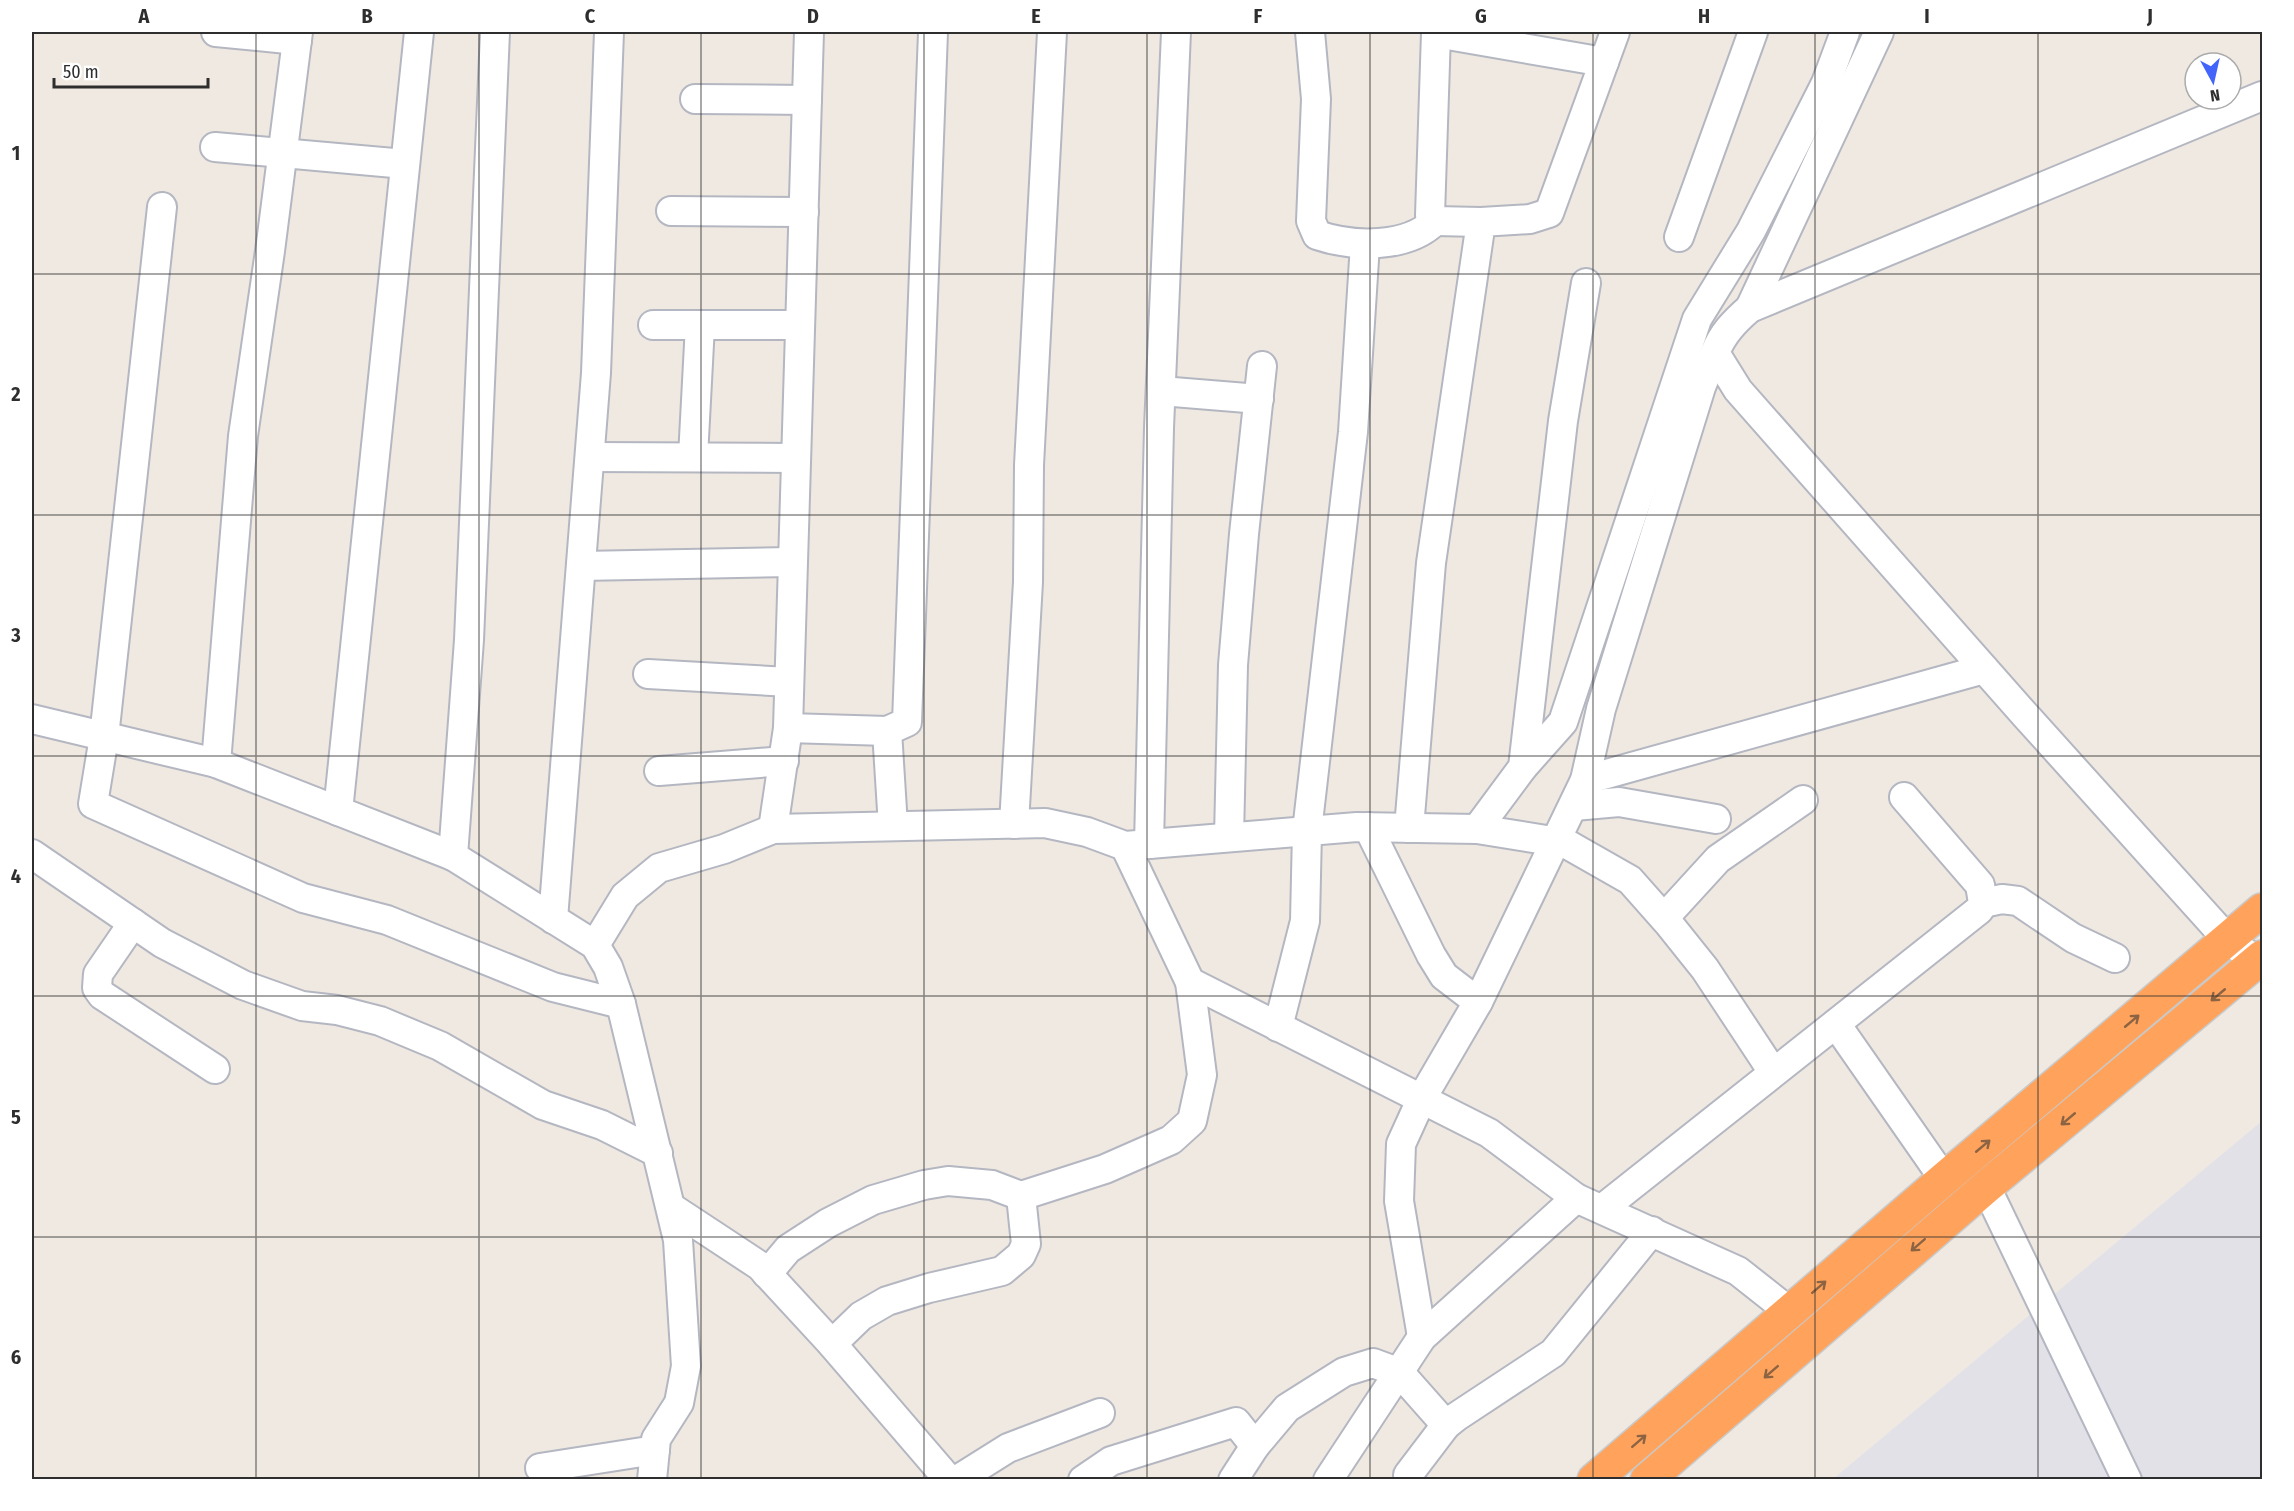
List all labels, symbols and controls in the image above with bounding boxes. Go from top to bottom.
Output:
text: A [138,4,151,28]
text: B [361,4,373,28]
text: C [585,4,596,28]
text: D [807,4,819,28]
text: E [1031,4,1041,28]
text: F [1254,4,1263,28]
text: G [1475,4,1487,28]
text: H [1698,4,1710,28]
text: I [1924,4,1930,28]
text: J [2146,4,2153,28]
scale bar [54,51,208,89]
north arrow [2183,51,2243,111]
text: 50 m [63,61,99,83]
text: N [2209,85,2221,105]
text: 1 [12,141,20,165]
text: 2 [10,382,21,406]
text: 3 [10,623,21,647]
text: 4 [11,864,21,888]
one-way arrow [2210,988,2226,1001]
one-way arrow [2124,1014,2139,1028]
text: 5 [11,1105,21,1129]
one-way arrow [2060,1113,2076,1126]
one-way arrow [1975,1140,1991,1153]
one-way arrow [1911,1238,1926,1252]
one-way arrow [1811,1280,1826,1294]
text: 6 [11,1345,21,1369]
one-way arrow [1764,1365,1779,1379]
one-way arrow [1631,1435,1647,1448]

